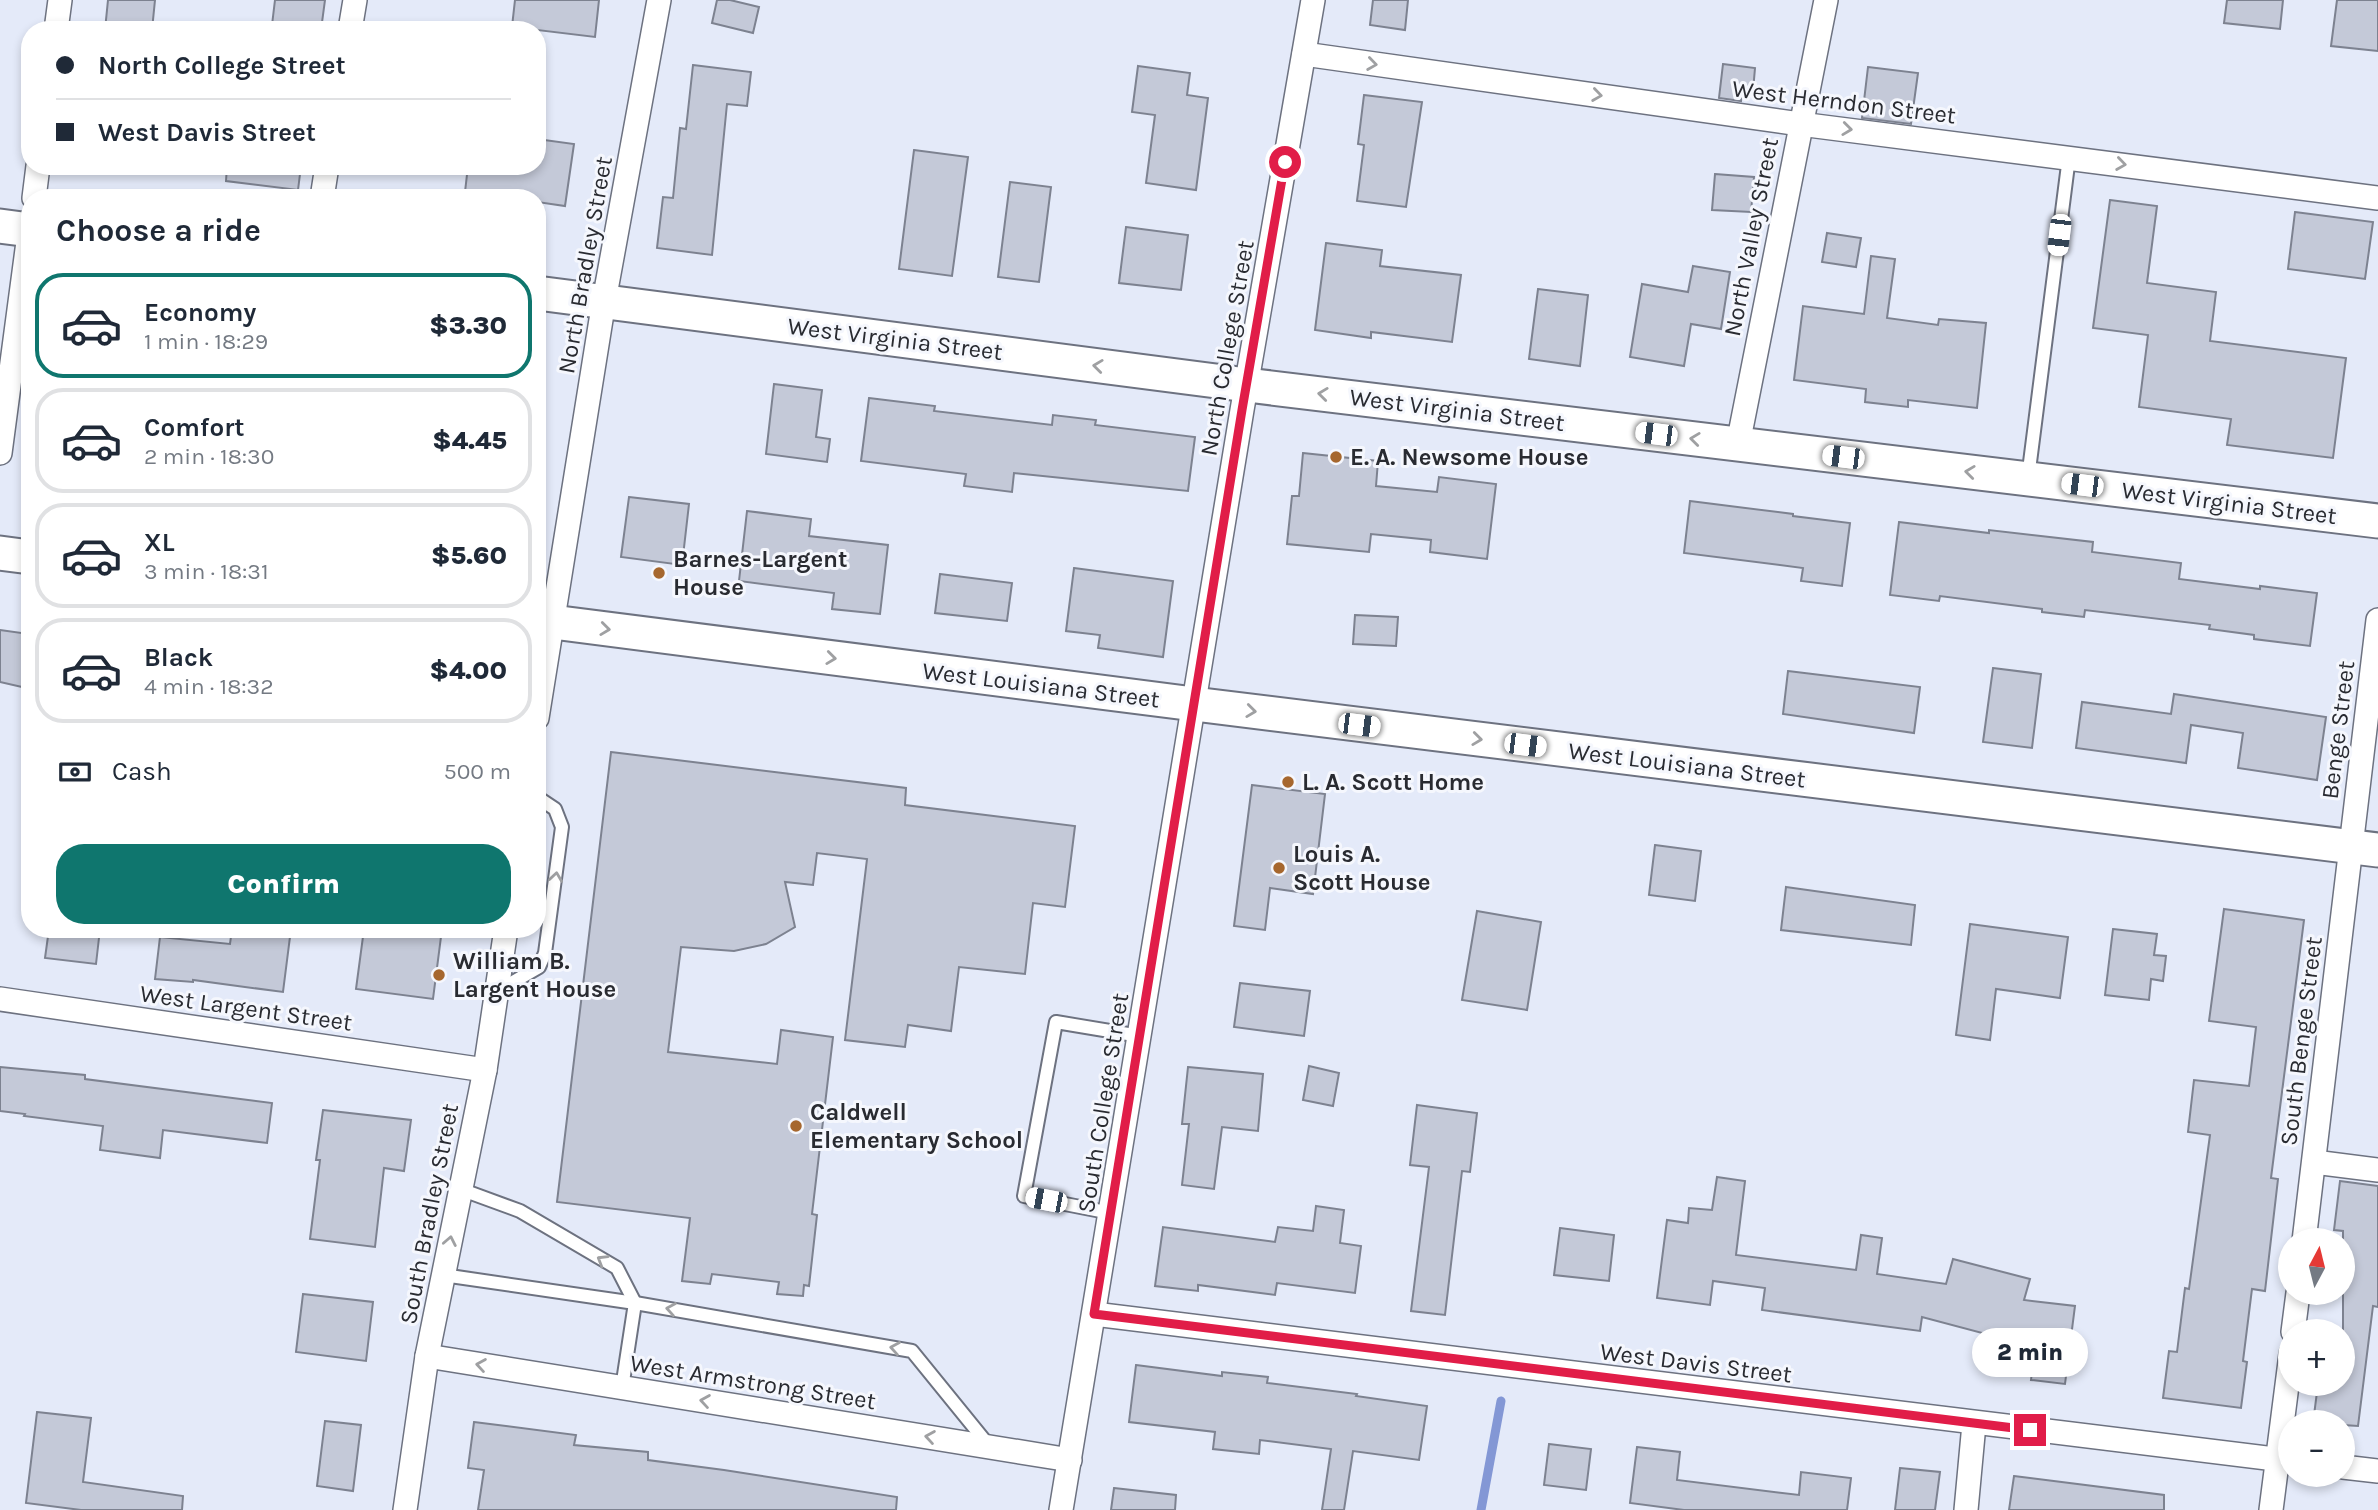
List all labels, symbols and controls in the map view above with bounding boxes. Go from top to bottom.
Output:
text: North College Street [98,50,346,81]
one-way arrow [1366,56,1378,71]
street label: West Herndon Street [1730,74,1958,130]
one-way arrow [1591,87,1603,102]
text: West Davis Street [98,117,316,148]
one-way arrow [1841,122,1853,137]
street label: North Valley Street [1718,135,1784,339]
route start [1269,146,1301,178]
street label: North Bradley Street [552,154,618,376]
one-way arrow [2115,156,2127,171]
text: Choose a ride [56,212,261,249]
car [2047,213,2072,257]
street label: North College Street [1194,238,1260,458]
icon: car [60,294,123,357]
text: Economy [144,297,256,328]
text: $3.30 [429,310,507,341]
street label: West Virginia Street [786,312,1004,366]
text: 1 min · 18:29 [144,328,268,355]
one-way arrow [1092,358,1103,373]
street label: West Virginia Street [1348,383,1566,437]
one-way arrow [1317,387,1329,402]
icon: car [60,409,123,472]
text: Comfort [144,412,245,443]
car [1634,421,1679,447]
text: $4.45 [432,425,507,456]
one-way arrow [1689,431,1701,446]
text: 2 min · 18:30 [144,443,274,470]
place label: E. A. Newsome House [1350,443,1588,471]
car [1821,444,1866,470]
marker: E. A. Newsome House [1328,449,1344,465]
one-way arrow [1964,464,1976,479]
car [2060,472,2105,498]
street label: West Virginia Street [2120,476,2338,530]
icon: car [60,524,123,587]
text: XL [144,527,175,558]
text: $5.60 [431,540,507,571]
place label: Barnes-Largent House [673,545,848,601]
text: 3 min · 18:31 [144,558,269,585]
marker: Barnes-Largent House [651,565,667,581]
one-way arrow [599,621,611,636]
icon: car [60,639,123,702]
text: Black [144,642,213,673]
one-way arrow [825,650,836,665]
text: $4.00 [429,655,507,686]
street label: West Louisiana Street [921,657,1161,713]
street label: Benge Street [2316,659,2360,801]
text: 4 min · 18:32 [144,673,274,700]
one-way arrow [1245,704,1257,719]
car [1337,712,1382,738]
one-way arrow [1471,732,1482,747]
car [1503,732,1548,758]
street label: West Louisiana Street [1567,737,1807,793]
icon: cash [56,753,94,791]
text: Cash [112,756,172,787]
text: 500 m [444,758,511,785]
place label: L. A. Scott Home [1302,768,1484,796]
marker: L. A. Scott Home [1280,774,1296,790]
place label: Louis A. Scott House [1293,840,1431,896]
button: Confirm [56,844,511,924]
marker: Louis A. Scott House [1271,860,1287,876]
one-way arrow [548,871,563,883]
street label: South Benge Street [2274,935,2328,1147]
place label: William B. Largent House [453,947,616,1003]
marker: William B. Largent House [431,967,447,983]
street label: West Largent Street [138,979,354,1037]
street label: South College Street [1072,991,1134,1215]
place label: Caldwell Elementary School [810,1098,1023,1154]
street label: South Bradley Street [394,1101,464,1327]
marker: Caldwell Elementary School [788,1118,804,1134]
car [1024,1186,1069,1214]
north arrow [2278,1228,2356,1306]
map controls [2278,1228,2355,1487]
one-way arrow [442,1235,457,1247]
one-way arrow [597,1255,610,1268]
one-way arrow [665,1302,677,1317]
button: + [2278,1319,2355,1396]
callout: 2 min [1972,1328,2088,1378]
street label: West Davis Street [1599,1337,1793,1389]
text: 2 min [1997,1339,2063,1366]
one-way arrow [889,1341,901,1356]
street label: West Armstrong Street [628,1349,878,1415]
one-way arrow [475,1358,487,1373]
one-way arrow [699,1394,711,1409]
button: − [2278,1410,2355,1487]
route end [2014,1414,2046,1446]
one-way arrow [924,1430,936,1445]

